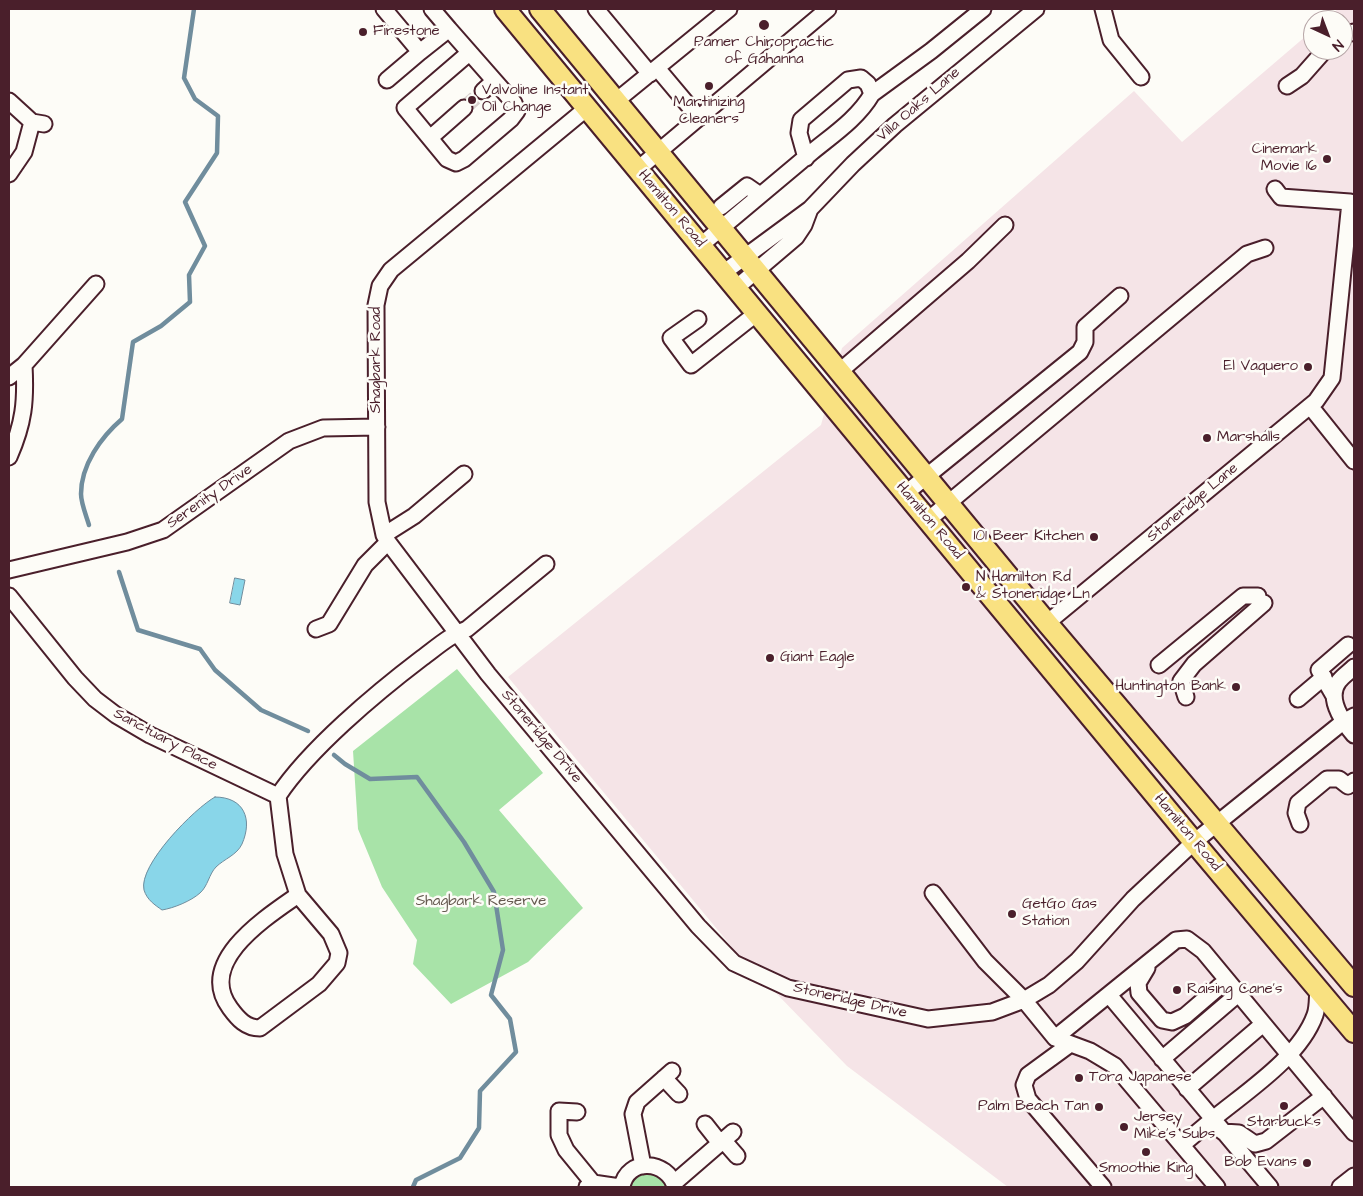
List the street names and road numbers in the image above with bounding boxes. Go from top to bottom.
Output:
street label: Villa Oaks Lane [874,64,964,146]
street label: Hamilton Road [633,167,709,251]
street label: Shagbark Road [368,307,386,413]
street label: Stoneridge Lane [1144,460,1242,546]
street label: Serenity Drive [164,461,256,533]
street label: Hamilton Road [891,479,967,563]
street label: Stoneridge Drive [497,687,585,787]
street label: Sanctuary Place [110,705,220,775]
street label: Hamilton Road [1149,791,1225,875]
street label: Stoneridge Drive [791,979,909,1023]

